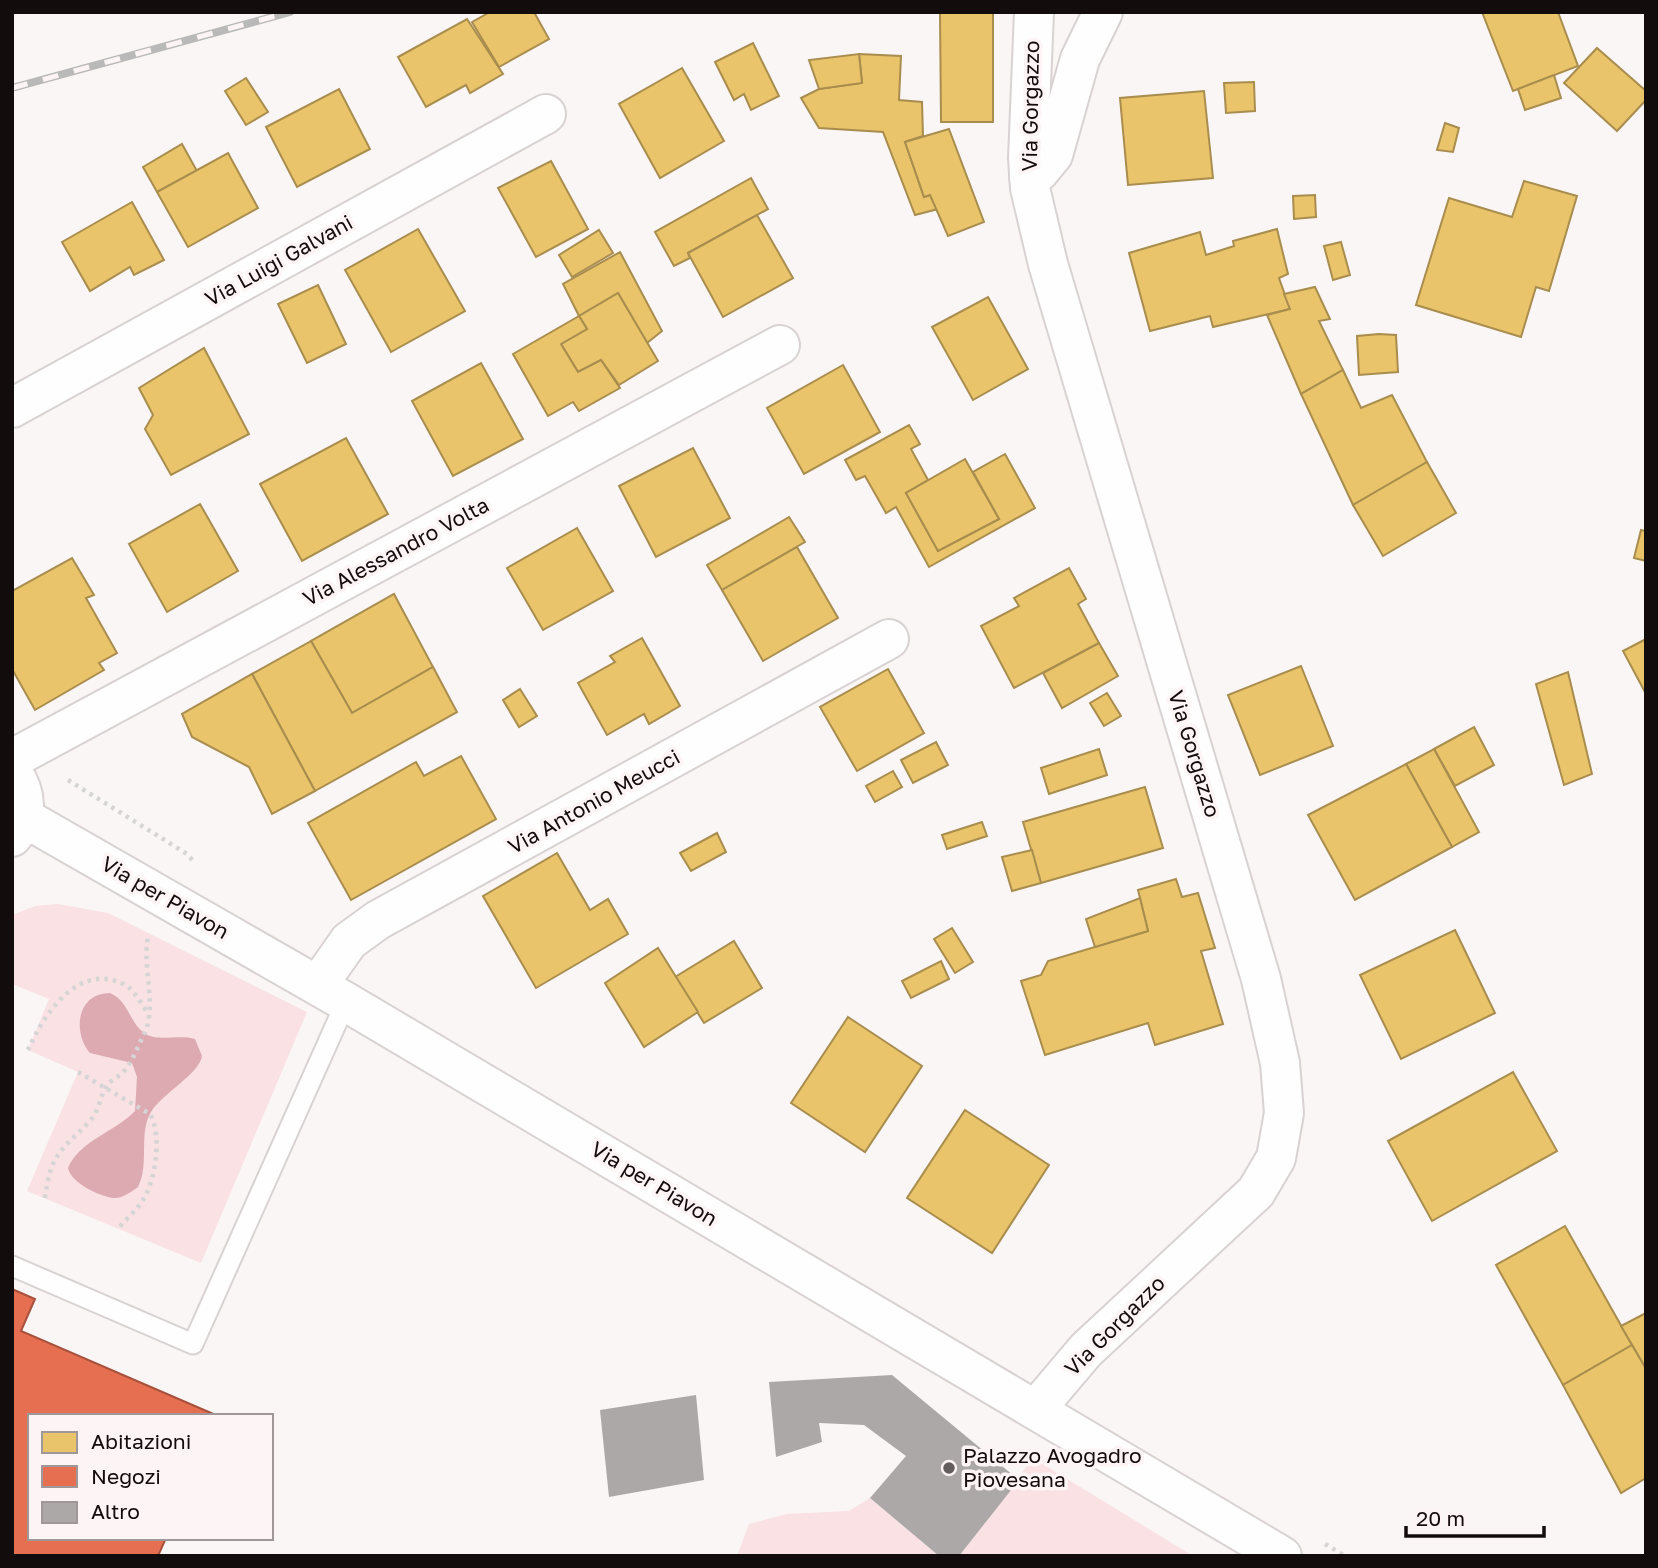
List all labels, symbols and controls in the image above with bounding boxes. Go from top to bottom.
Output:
street label: Via Gorgazzo [1016,40,1044,172]
street label: Via Luigi Galvani [200,209,357,311]
street label: Via Alessandro Volta [298,491,493,611]
street label: Via Gorgazzo [1163,687,1227,820]
street label: Via Antonio Meucci [503,743,684,859]
street label: Via per Piavon [97,850,234,944]
street label: Via per Piavon [587,1135,723,1231]
street label: Via Gorgazzo [1059,1270,1170,1381]
legend [28,1414,273,1540]
text: Abitazioni [91,1428,191,1454]
place label: Palazzo Avogadro Piovesana [963,1442,1142,1492]
marker: Palazzo Avogadro Piovesana [941,1460,957,1476]
text: Negozi [91,1463,161,1489]
scale bar [1406,1494,1544,1538]
text: Altro [91,1498,140,1524]
text: 20 m [1416,1505,1465,1531]

